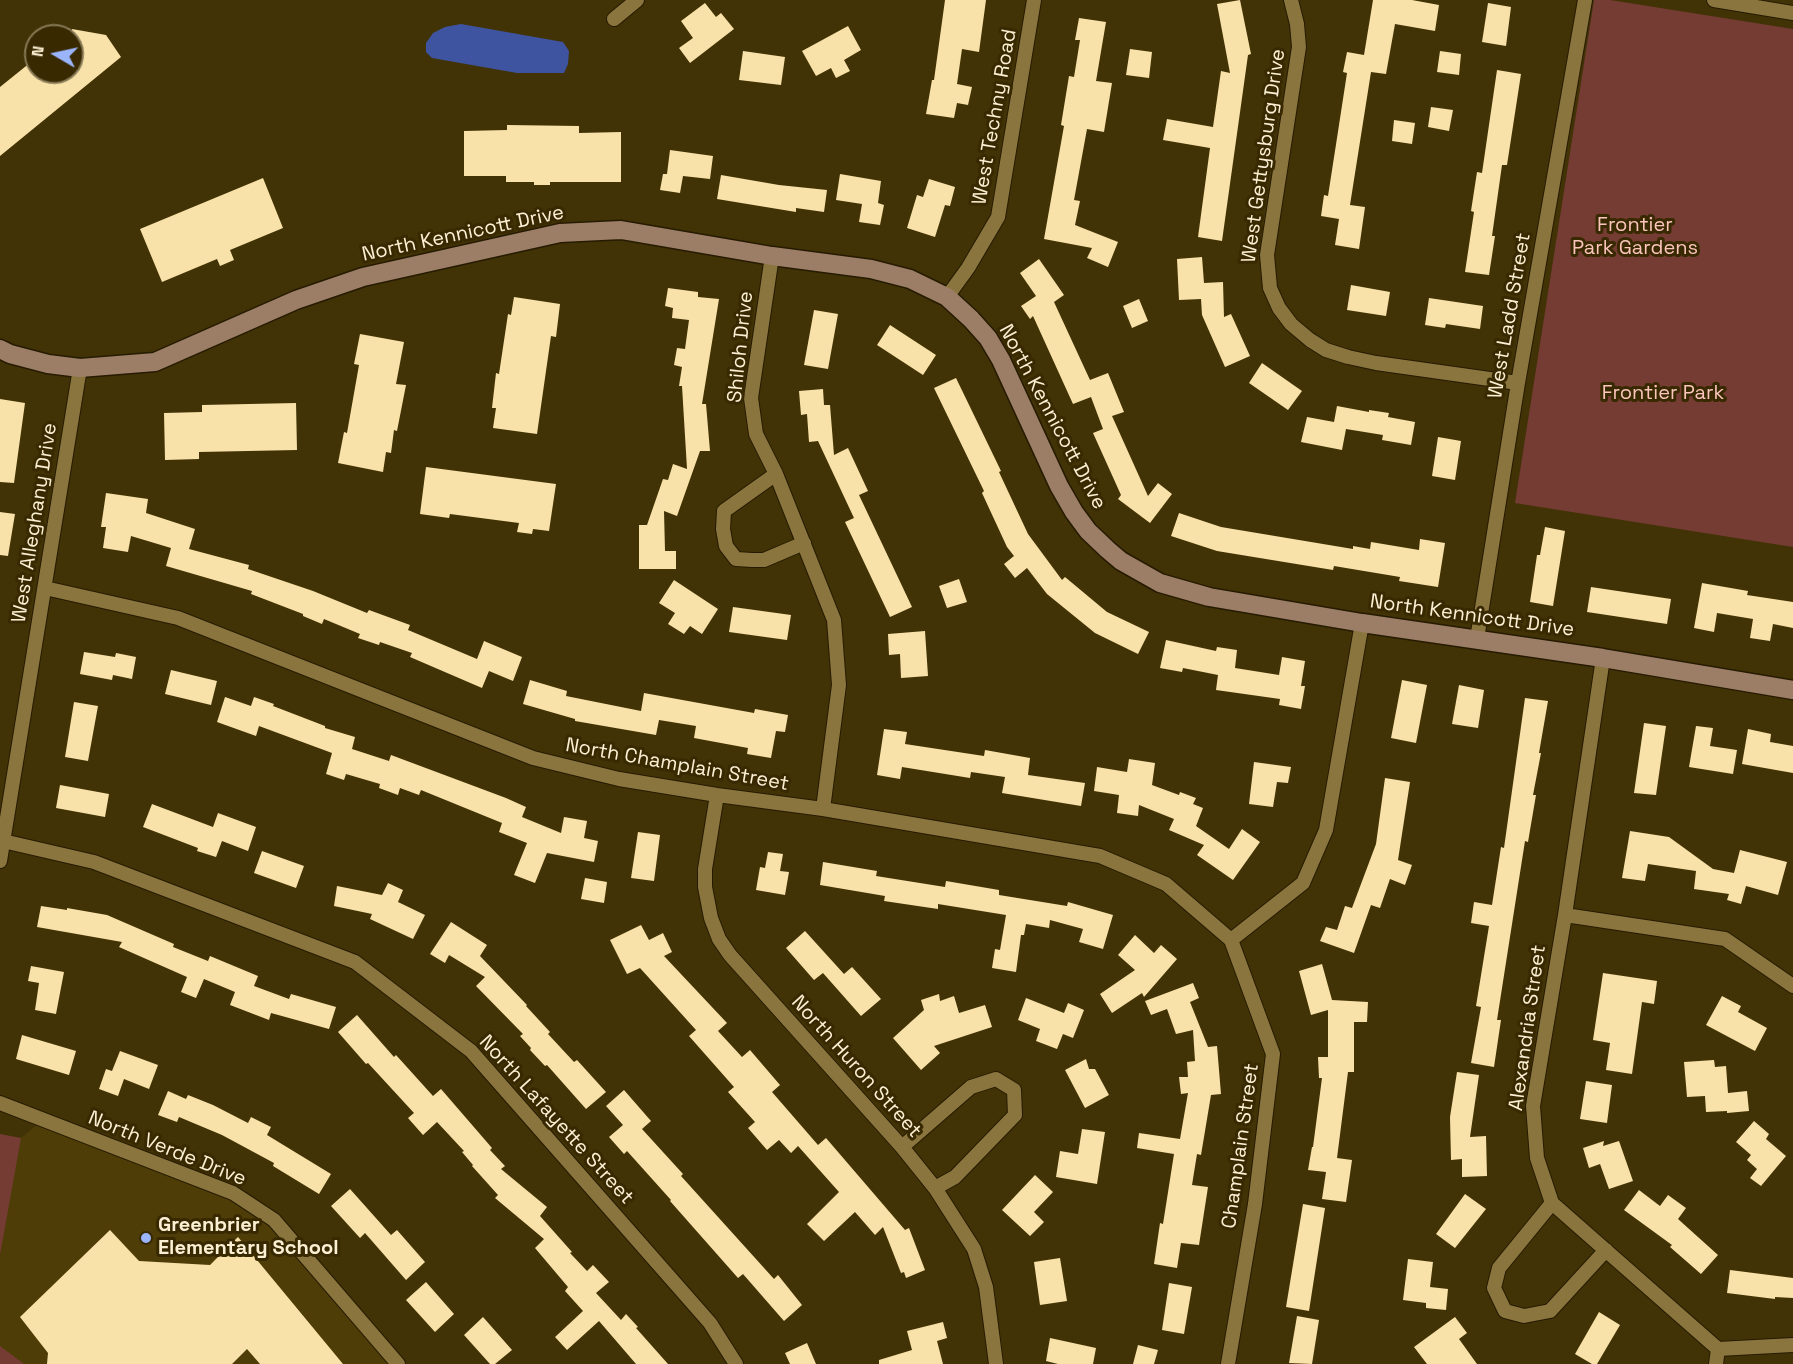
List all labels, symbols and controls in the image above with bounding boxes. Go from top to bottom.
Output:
north arrow [24,24,84,84]
street label: West Techny Road [968,27,1022,207]
text: N [26,44,49,58]
street label: West Gettysburg Drive [1237,48,1291,264]
street label: North Kennicott Drive [360,201,566,267]
park label: Frontier Park Gardens [1572,214,1698,261]
street label: West Ladd Street [1484,231,1536,401]
street label: Shiloh Drive [723,290,759,404]
street label: North Kennicott Drive [993,320,1111,514]
park label: Frontier Park [1602,382,1724,406]
street label: West Alleghany Drive [7,421,63,625]
street label: North Kennicott Drive [1368,590,1576,642]
street label: North Champlain Street [563,734,791,796]
street label: Alexandria Street [1504,944,1552,1112]
street label: North Huron Street [786,991,926,1143]
street label: North Lafayette Street [474,1030,638,1210]
street label: Champlain Street [1218,1062,1264,1230]
street label: North Verde Drive [85,1106,249,1192]
place label: Greenbrier Elementary School [158,1214,339,1261]
marker: Greenbrier Elementary School [139,1231,153,1245]

